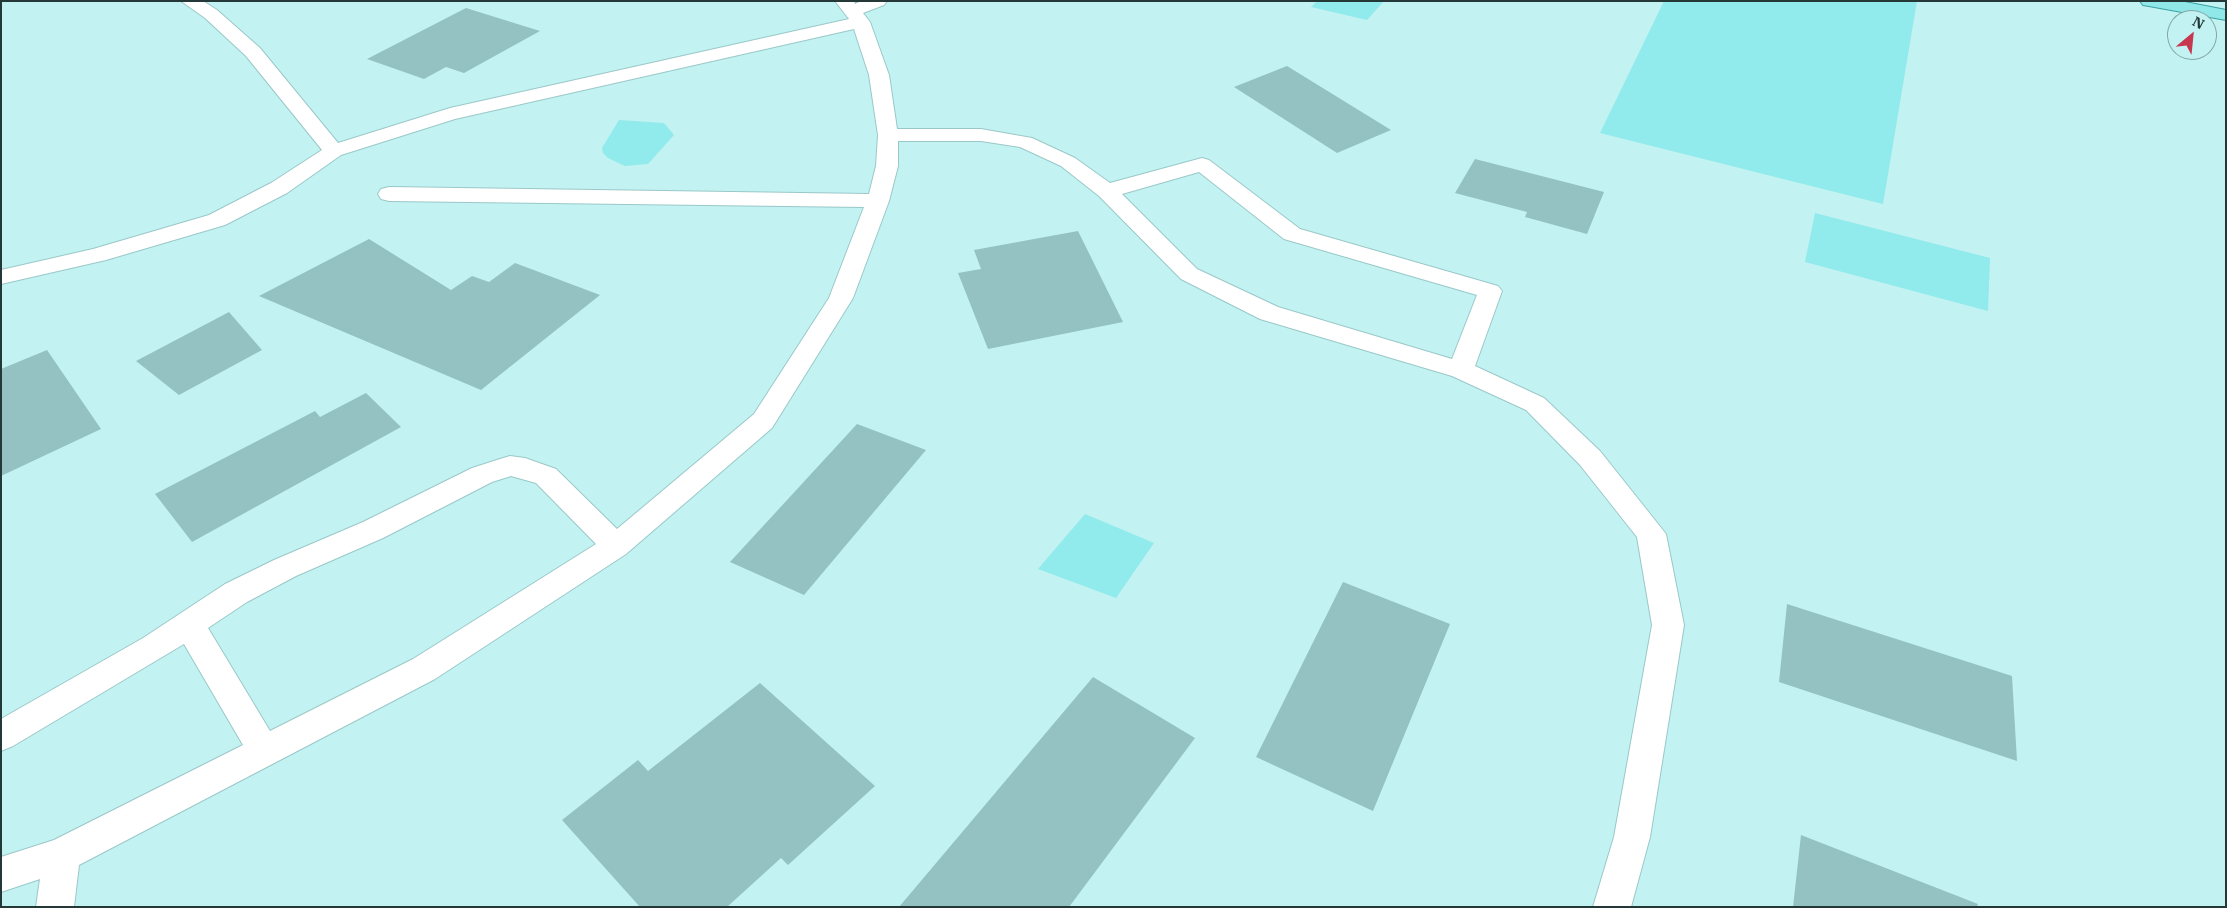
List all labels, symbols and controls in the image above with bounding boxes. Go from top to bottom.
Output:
north arrow [2167,10,2217,60]
text: N [2189,12,2208,33]

